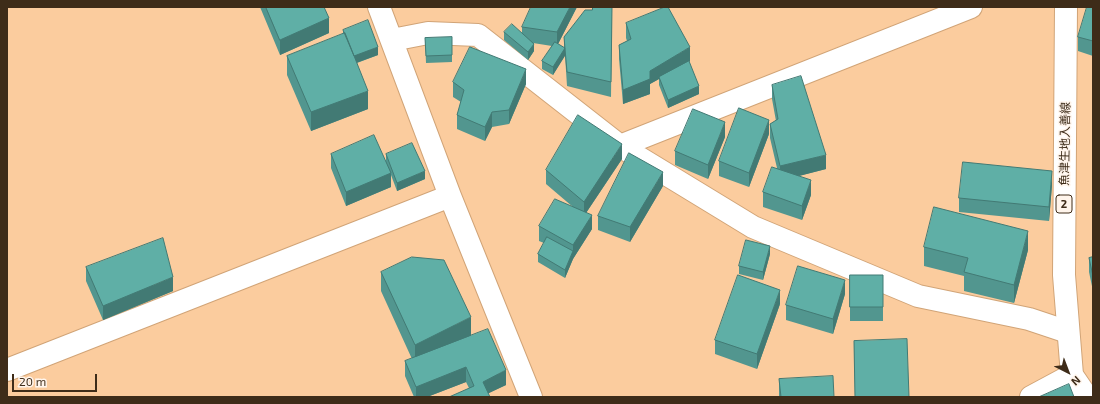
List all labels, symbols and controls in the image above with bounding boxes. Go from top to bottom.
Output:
street label: 魚津生地入善線 [1057,102,1073,186]
road number: 2 [1056,195,1072,213]
north arrow [1048,352,1088,392]
scale bar [14,366,99,392]
text: 20 m [19,374,46,388]
text: N [1069,374,1084,389]

